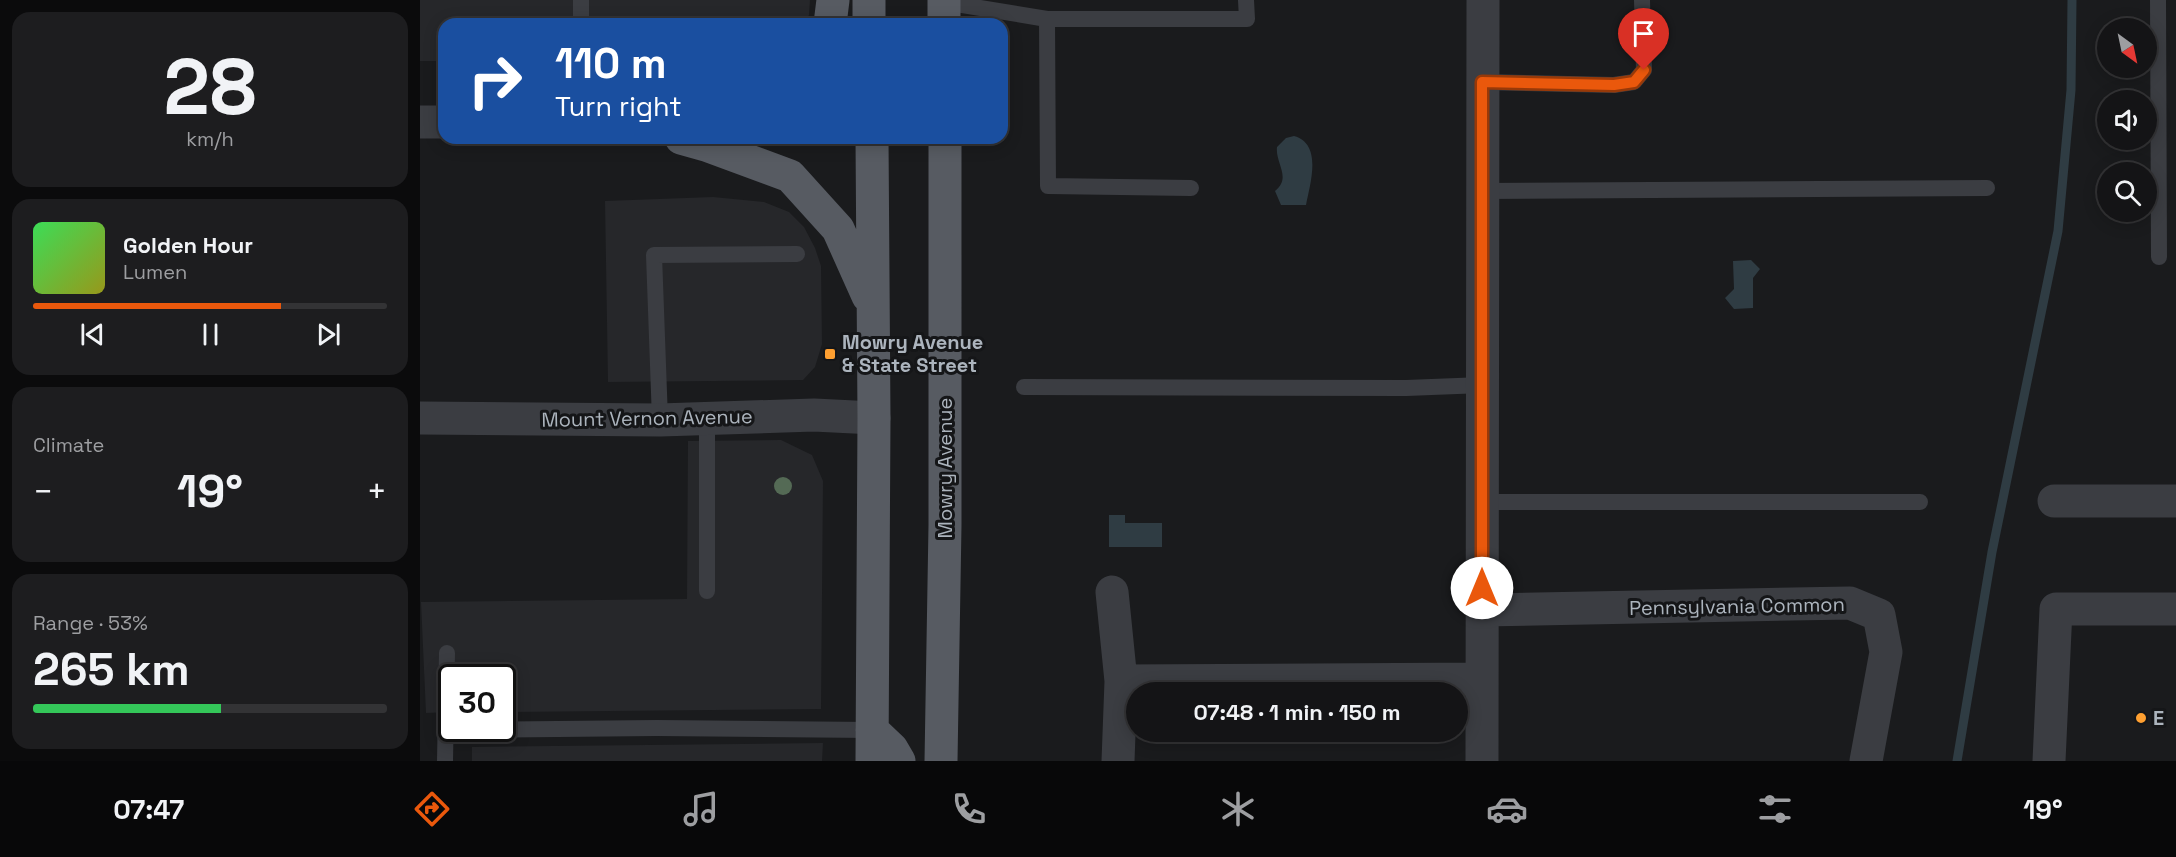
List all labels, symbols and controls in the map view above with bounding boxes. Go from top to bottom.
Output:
pin [1618,8,1669,70]
icon: arrive [1627,17,1660,50]
north arrow [2097,18,2157,78]
map controls [2097,18,2157,222]
text: 28 [163,37,257,137]
text: 110 m [555,37,667,90]
icon: right [456,42,534,120]
text: Turn right [555,89,682,124]
button: sound [2097,90,2157,150]
text: km/h [186,126,234,152]
button: search [2097,162,2157,222]
text: Golden Hour [123,231,253,259]
text: Lumen [123,259,187,285]
icon: previous [76,318,109,351]
icon: pause [194,318,227,351]
icon: next [312,318,345,351]
place label: Mowry Avenue & State Street [842,329,983,378]
marker: Mowry Avenue & State Street [823,347,837,361]
street label: Mowry Avenue [932,398,958,538]
street label: Mount Vernon Avenue [541,403,753,433]
text: Climate [33,432,104,458]
text: 19° [177,463,243,520]
text: − [33,471,53,513]
text: + [367,471,387,513]
position arrow [1450,556,1514,620]
street label: Pennsylvania Common [1629,591,1845,621]
text: Range · 53% [33,610,148,636]
text: 265 km [33,641,190,698]
speed limit sign: 30 [438,664,516,742]
text: 07:48 · 1 min · 150 m [1193,698,1401,726]
place label: E [2153,705,2164,731]
marker: E [2134,711,2148,725]
icon: directions [411,788,453,830]
icon: music [680,788,722,830]
icon: phone [948,788,990,830]
icon: climate [1217,788,1259,830]
icon: car [1486,788,1528,830]
icon: filters [1754,788,1796,830]
text: 07:47 [113,792,184,827]
text: 19° [2023,792,2063,827]

